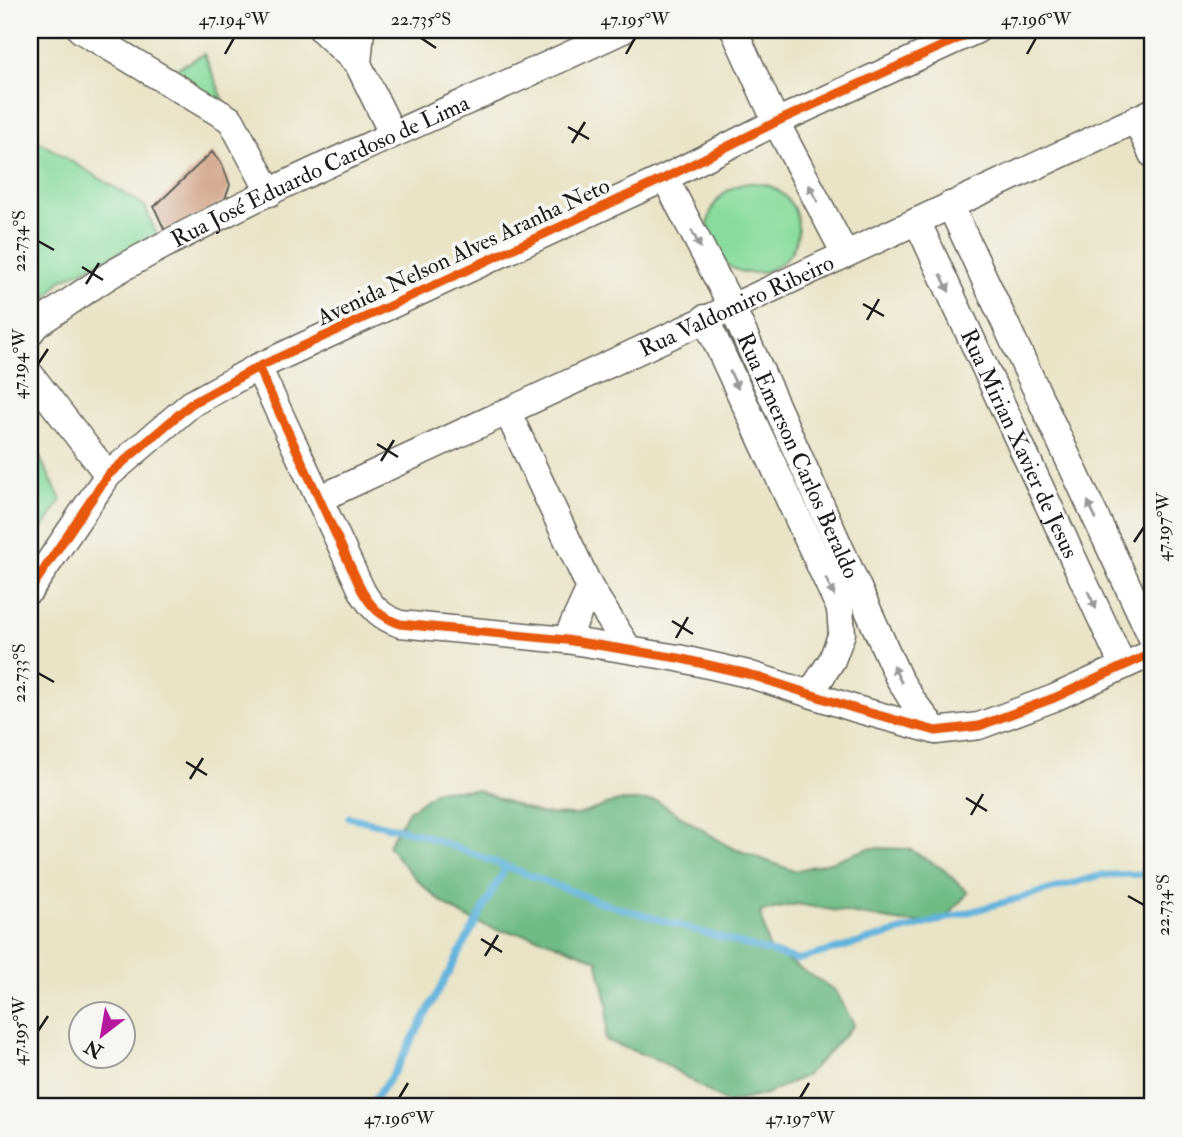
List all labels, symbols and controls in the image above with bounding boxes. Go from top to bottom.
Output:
text: 47.194°W [199,8,270,31]
text: 22.735°S [391,8,451,31]
text: 47.195°W [601,8,670,31]
text: 47.196°W [1001,8,1072,31]
street label: Rua José Eduardo Cardoso de Lima [166,88,474,254]
street label: Avenida Nelson Alves Aranha Neto [311,171,614,333]
one-way arrow [808,183,819,203]
text: 22.734°S [8,210,31,272]
one-way arrow [691,229,702,249]
street label: Rua Valdomiro Ribeiro [634,248,839,363]
one-way arrow [940,272,951,293]
street label: Rua Mirian Xavier de Jesus [954,324,1085,563]
text: 47.194°W [8,328,31,399]
street label: Rua Emerson Carlos Beraldo [730,328,866,583]
one-way arrow [728,370,740,390]
text: 47.197°W [1152,492,1175,562]
one-way arrow [1087,500,1098,520]
one-way arrow [825,576,836,597]
one-way arrow [1087,590,1098,610]
text: 22.733°S [8,643,31,703]
one-way arrow [892,664,904,684]
text: 22.734°S [1152,874,1175,936]
text: 47.195°W [8,996,31,1065]
north arrow [66,1000,136,1070]
text: N [79,1034,108,1064]
text: 47.196°W [364,1107,435,1130]
text: 47.197°W [765,1107,835,1130]

